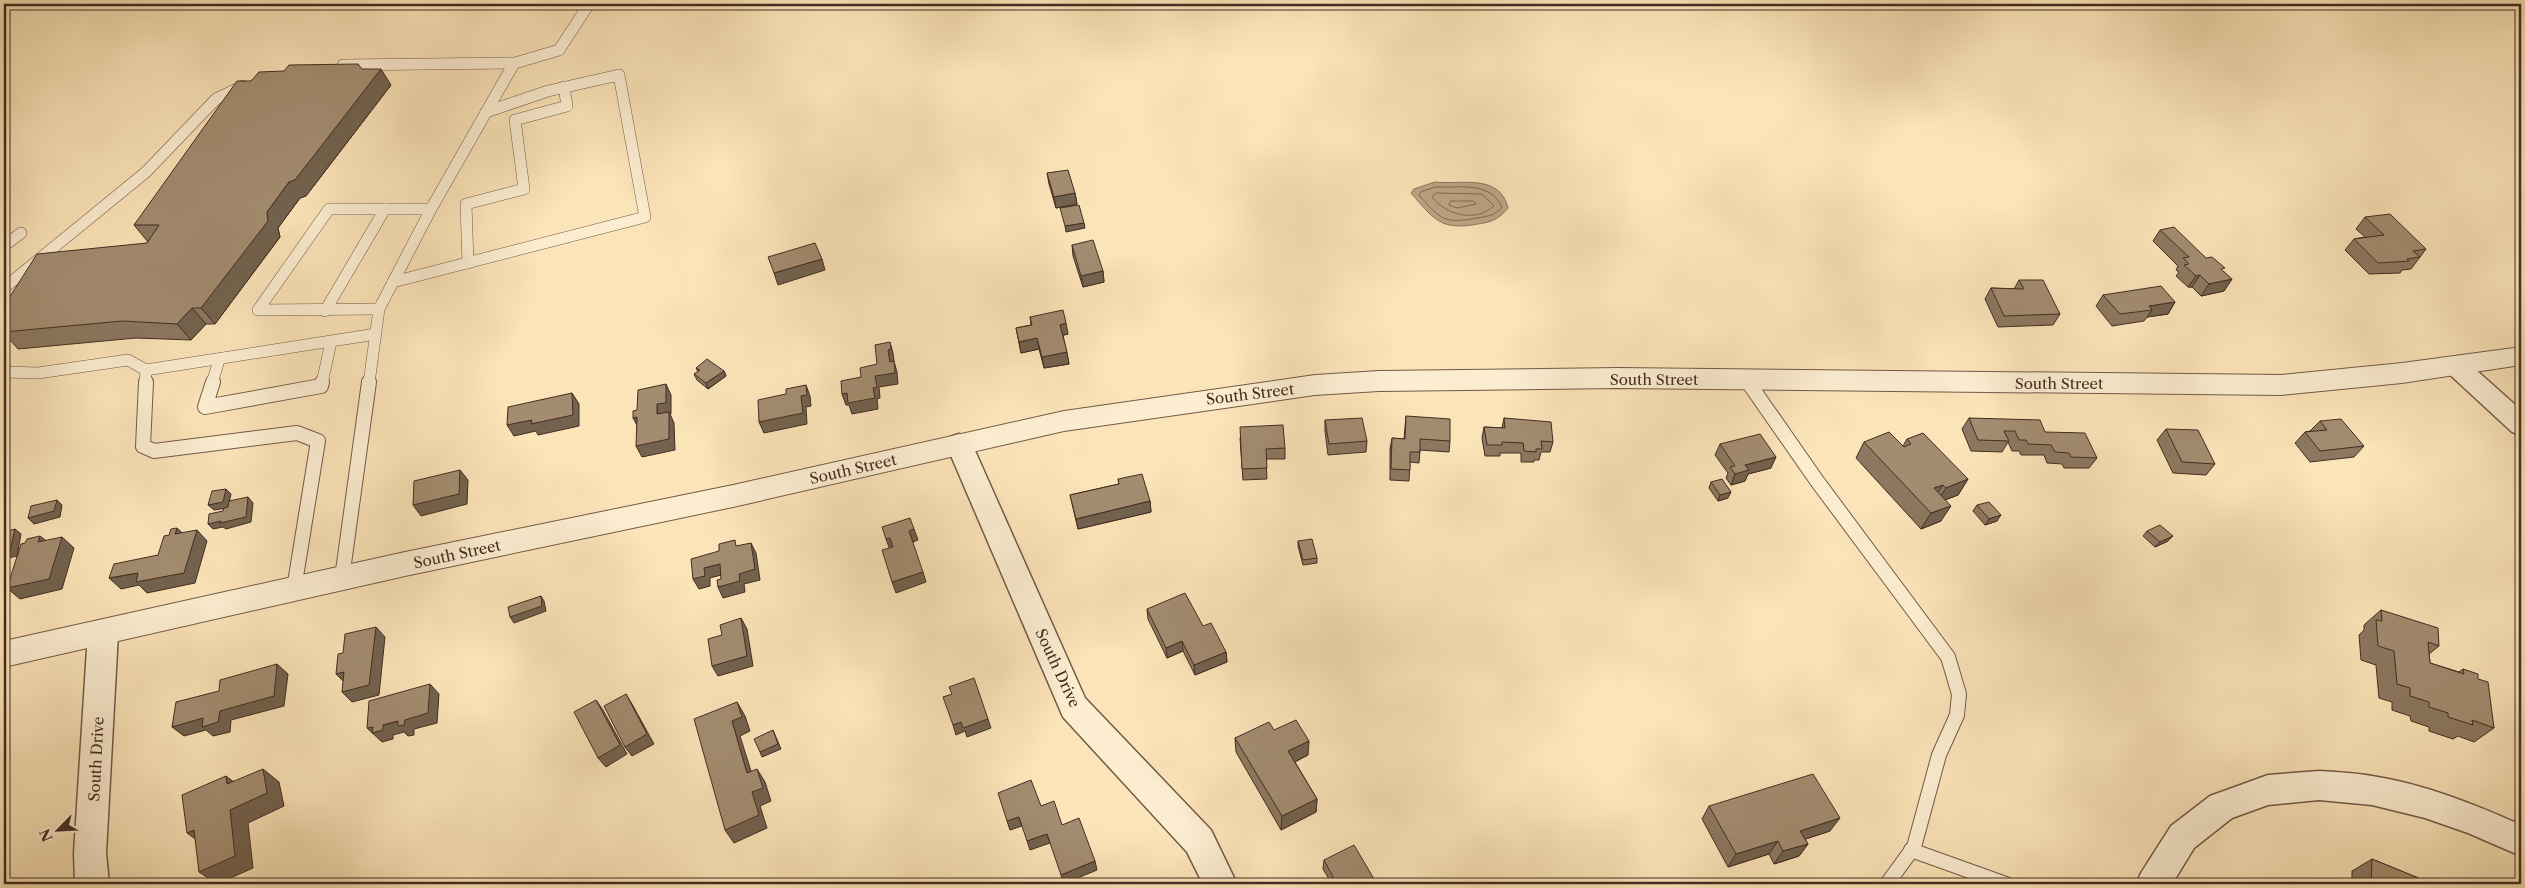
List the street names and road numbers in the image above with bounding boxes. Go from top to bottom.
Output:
street label: South Street [1610,370,1699,389]
street label: South Street [2015,374,2104,393]
street label: South Street [1205,379,1296,409]
street label: South Street [808,450,899,488]
street label: South Street [412,535,503,573]
street label: South Drive [1031,625,1085,711]
street label: South Drive [84,716,108,802]

